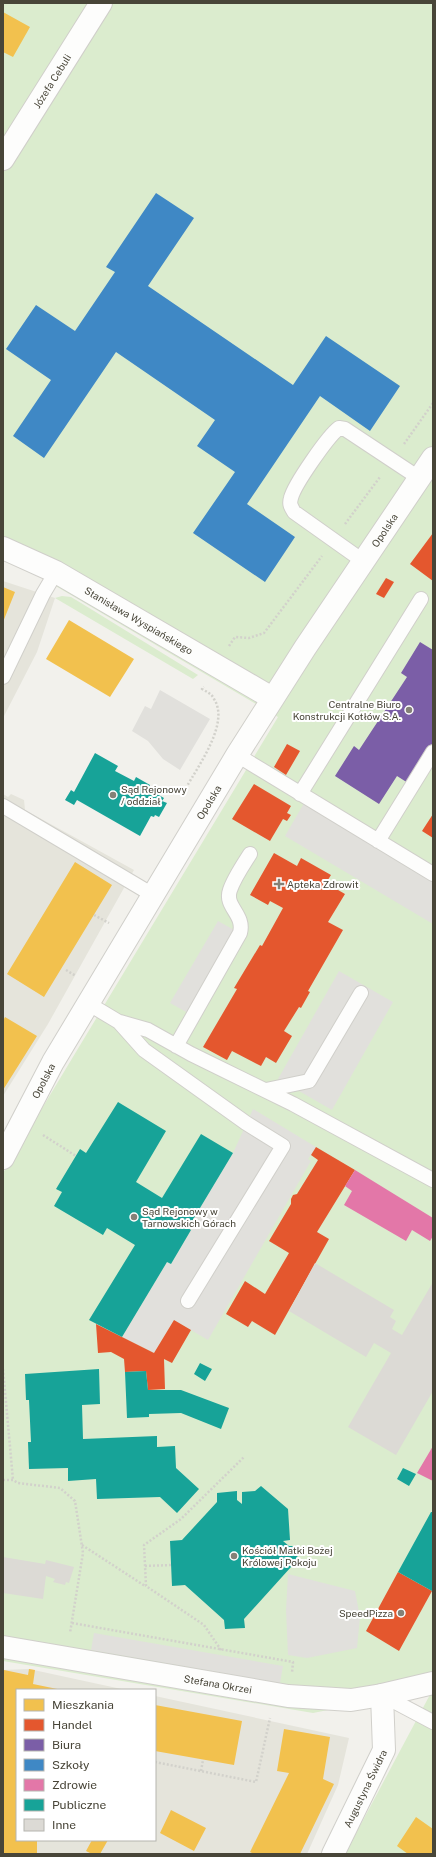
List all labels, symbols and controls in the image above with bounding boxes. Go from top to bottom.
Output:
street label: Józefa Cebuli [31,52,73,110]
street label: Opolska [369,511,400,549]
street label: Stanisława Wyspiańskiego [82,584,195,657]
place label: Centralne Biuro Konstrukcji Kotłów S.A. [293,698,401,722]
marker: Centralne Biuro Konstrukcji Kotłów S.A. [404,705,414,715]
place label: Sąd Rejonowy / oddział [121,783,187,807]
street label: Opolska [194,783,224,822]
marker: Sąd Rejonowy / oddział [108,790,118,800]
place label: Apteka Zdrowit [287,878,359,890]
marker: Apteka Zdrowit [274,879,284,889]
street label: Opolska [29,1061,57,1100]
place label: Sąd Rejonowy w Tarnowskich Górach [142,1205,236,1229]
marker: Sąd Rejonowy w Tarnowskich Górach [129,1212,139,1222]
place label: Kościół Matki Bożej Królowej Pokoju [242,1544,333,1568]
marker: Kościół Matki Bożej Królowej Pokoju [229,1551,239,1561]
place label: SpeedPizza [339,1607,393,1619]
marker: SpeedPizza [396,1608,406,1618]
street label: Stefana Okrzei [183,1672,253,1696]
legend [16,1689,156,1841]
text: Mieszkania [52,1698,114,1712]
text: Handel [52,1718,93,1732]
text: Biura [52,1738,81,1752]
street label: Augustyna Świdra [341,1748,389,1829]
text: Szkoły [52,1758,90,1772]
text: Zdrowie [52,1778,97,1792]
text: Publiczne [52,1798,106,1812]
text: Inne [52,1818,76,1832]

